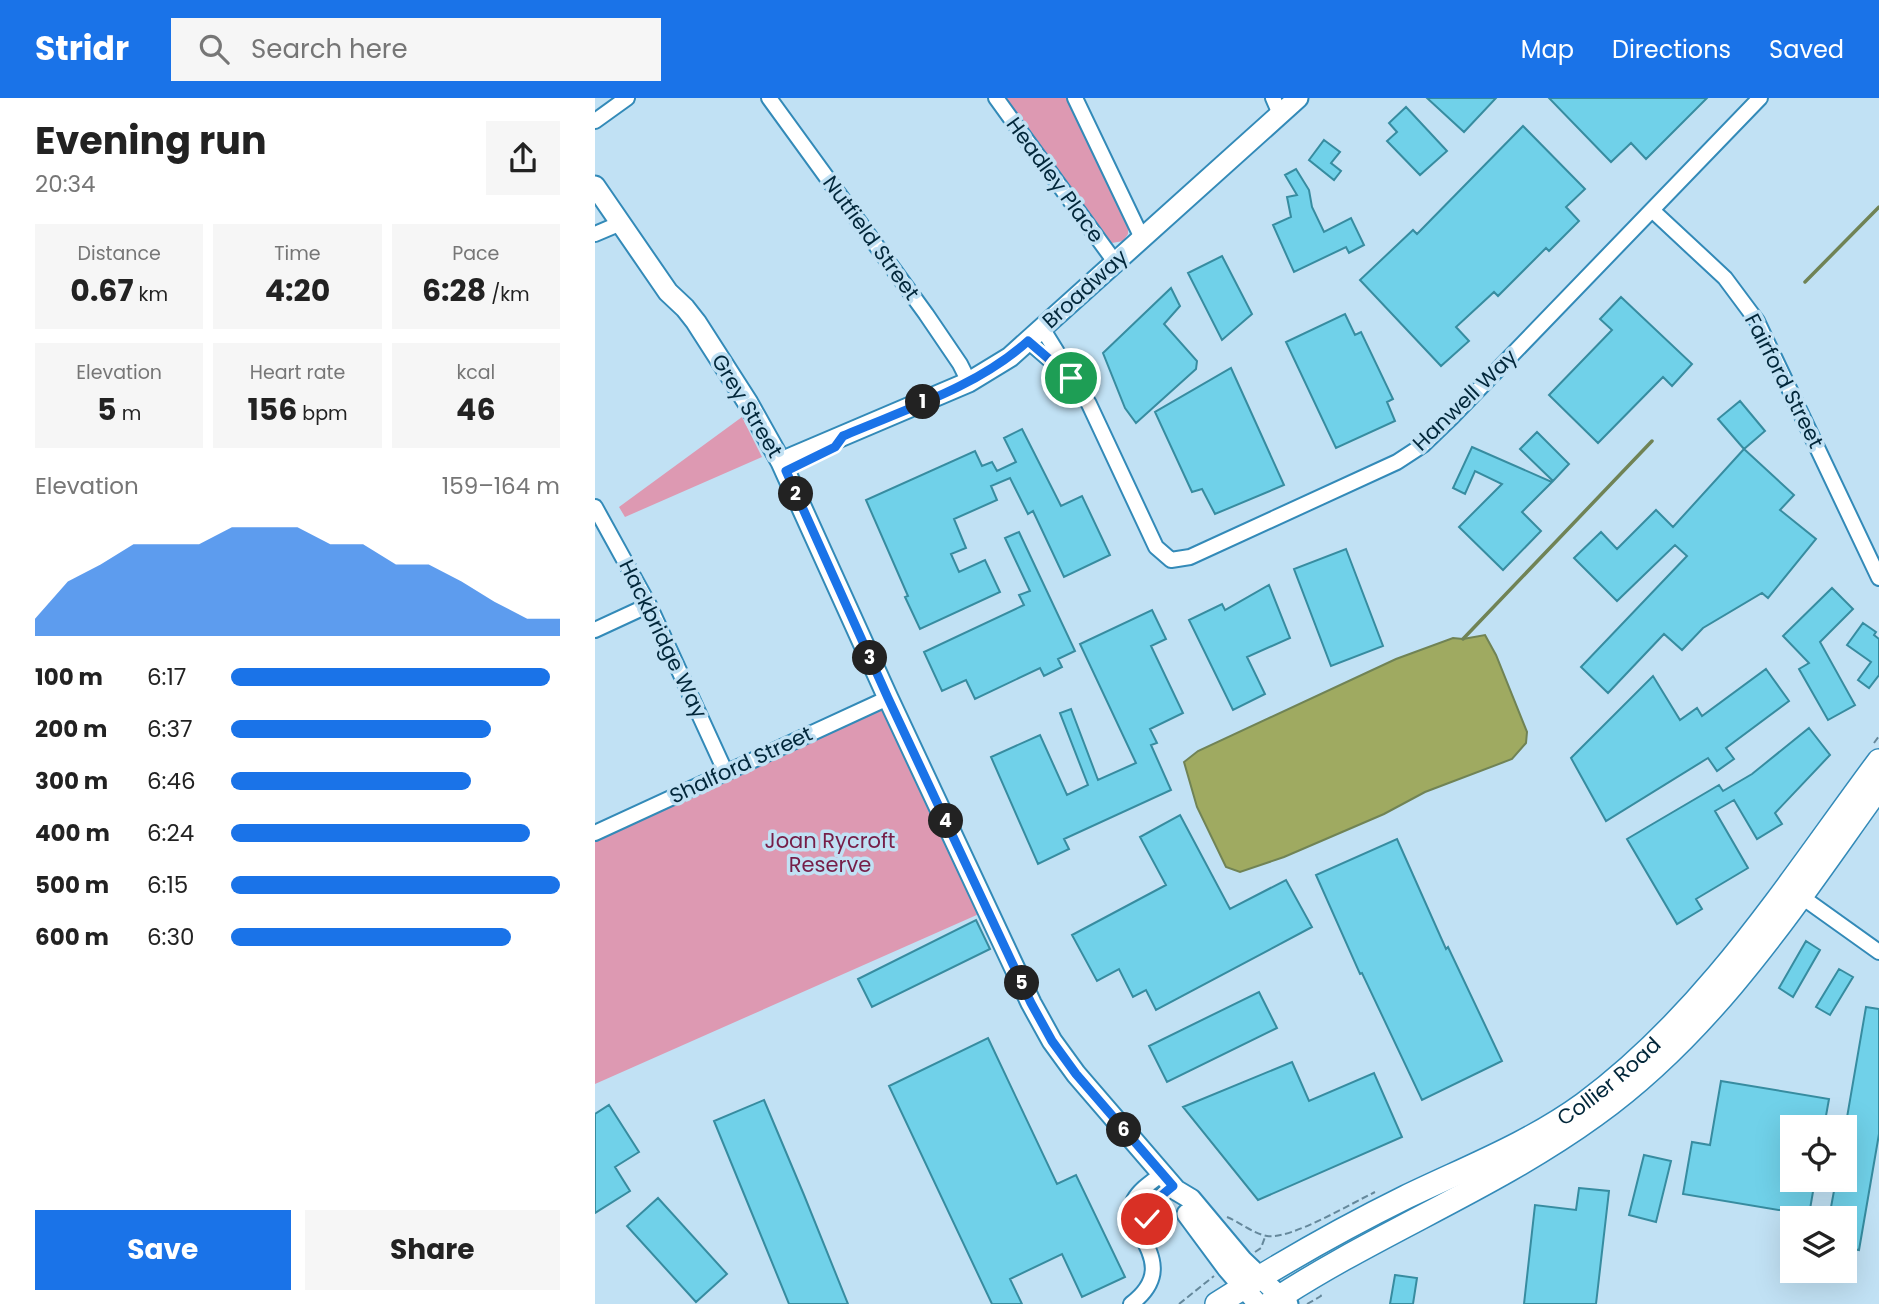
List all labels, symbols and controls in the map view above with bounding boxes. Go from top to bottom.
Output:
search box [171,18,661,81]
text: Stridr [35,25,129,72]
icon: search [195,30,233,68]
text: Search here [251,31,408,67]
text: Map [1521,33,1574,66]
text: Directions [1612,33,1731,66]
text: Saved [1769,33,1844,66]
street label: Headley Place [1000,111,1111,248]
text: Evening run [35,114,267,167]
button: share [486,121,560,195]
text: 20:34 [35,168,96,200]
street label: Nutfield Street [816,170,926,306]
text: Distance [78,240,161,267]
text: Time [274,240,321,267]
text: Pace [452,240,499,267]
street label: Broadway [1036,242,1134,335]
text: 0.67 [70,269,134,312]
text: 4:20 [265,269,330,312]
text: 6:28 [422,269,486,312]
text: km [134,281,168,308]
text: /km [486,281,530,308]
street label: Fairford Street [1738,309,1831,453]
street label: Hanwell Way [1406,342,1523,457]
pin [1041,348,1101,408]
street label: Grey Street [705,349,790,463]
text: Elevation [76,359,162,386]
text: Heart rate [250,359,345,386]
text: kcal [456,359,495,386]
icon: arrive [1052,359,1090,397]
pin: 1 [905,384,941,420]
text: 5 [97,388,117,431]
text: 156 [247,388,297,431]
text: 46 [456,388,496,431]
text: 1 [919,388,926,415]
text: m [117,400,141,427]
text: bpm [297,400,348,427]
text: Elevation [35,470,139,502]
text: 159–164 m [442,470,560,502]
pin: 2 [779,476,813,512]
text: 2 [790,480,801,507]
street label: Hackbridge Way [612,555,714,723]
pin: 3 [853,640,887,676]
text: 3 [864,644,875,671]
text: 100 m [35,661,103,693]
text: 6:17 [147,661,186,693]
text: 200 m [35,713,107,745]
text: 6:37 [147,713,193,745]
street label: Shalford Street [665,719,817,810]
text: 300 m [35,765,108,797]
text: 6:46 [147,765,196,797]
pin: 4 [929,804,963,838]
text: 4 [939,807,952,834]
text: 400 m [35,817,110,849]
text: 6:24 [147,817,194,849]
park label: Joan Rycroft Reserve [765,826,895,879]
text: 500 m [35,869,109,901]
text: 6:15 [147,869,188,901]
text: 600 m [35,921,109,953]
text: 6:30 [147,921,195,953]
pin: 5 [1005,966,1039,1001]
text: 5 [1015,969,1028,996]
street label: Collier Road [1551,1030,1667,1132]
pin: 6 [1107,1112,1141,1148]
map controls [1780,1115,1857,1283]
button: locate [1780,1115,1857,1192]
text: 6 [1117,1116,1130,1143]
pin [1117,1189,1177,1249]
icon: check [1128,1200,1166,1238]
button: layers [1780,1206,1857,1283]
button: Save [35,1210,291,1290]
button: Share [305,1210,560,1290]

